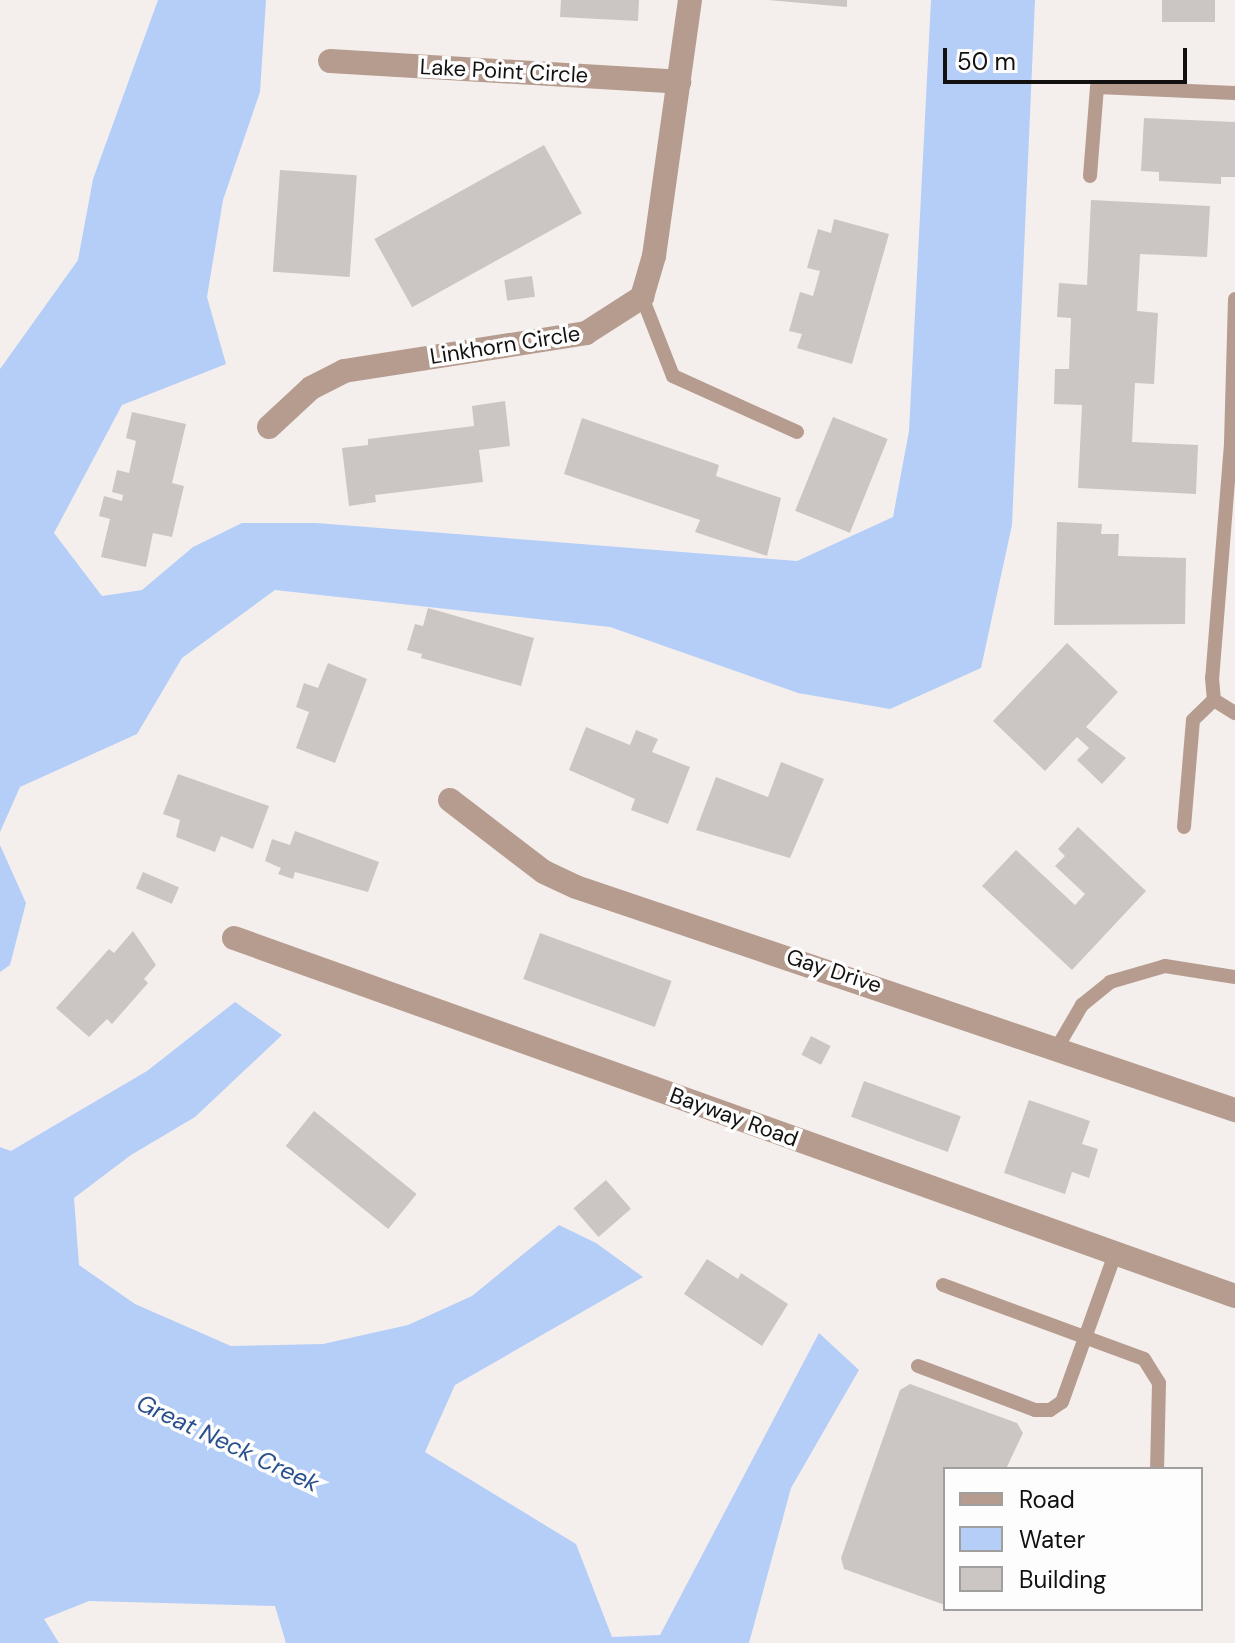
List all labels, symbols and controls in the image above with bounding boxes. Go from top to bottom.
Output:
scale bar [947,32,1191,82]
text: 50 m [957,46,1016,77]
street label: Lake Point Circle [419,53,589,89]
street label: Linkhorn Circle [428,320,582,370]
street label: Gay Drive [783,943,885,999]
street label: Bayway Road [666,1082,802,1152]
water label: Great Neck Creek [132,1388,324,1498]
legend [943,1467,1203,1611]
text: Road [1019,1484,1075,1515]
text: Water [1019,1524,1085,1555]
text: Building [1019,1564,1106,1595]

